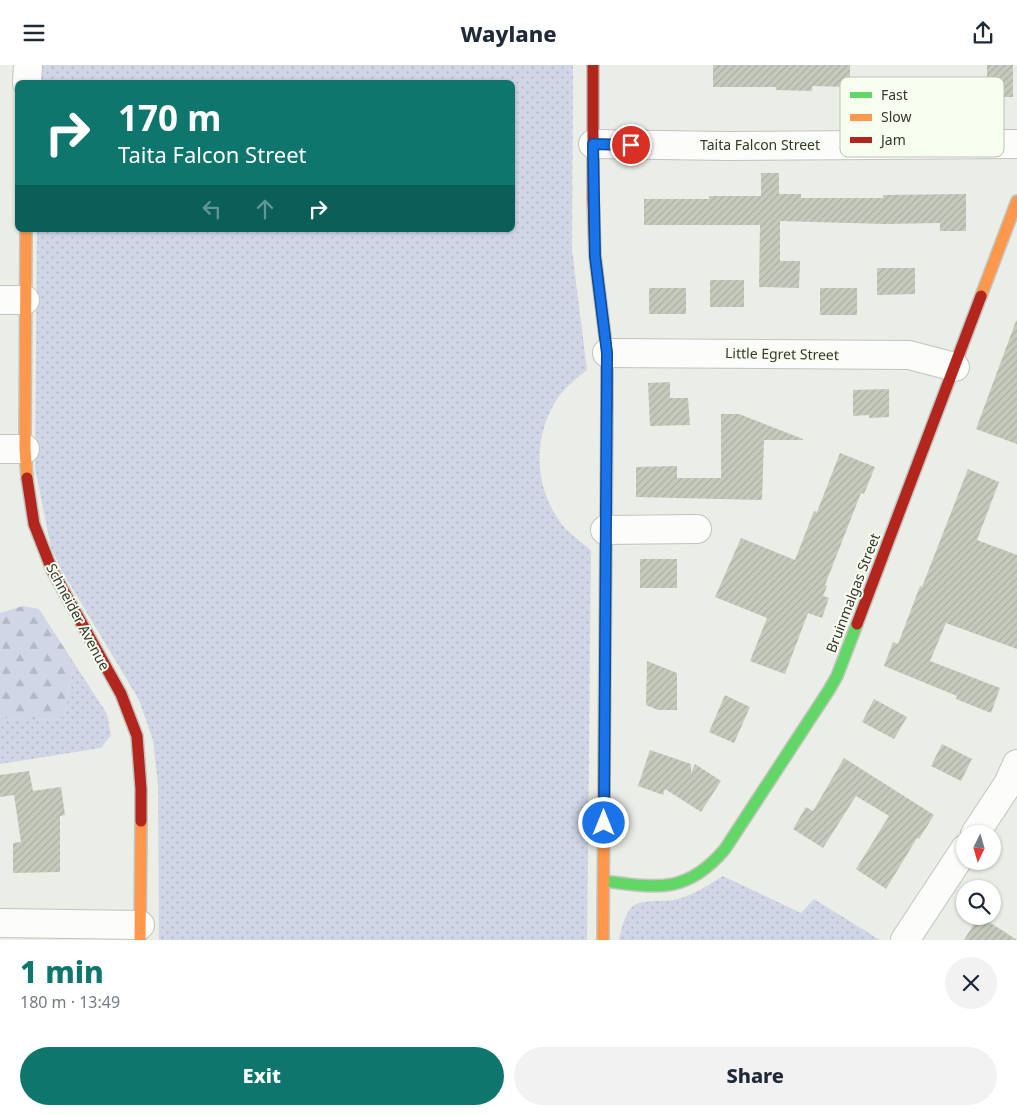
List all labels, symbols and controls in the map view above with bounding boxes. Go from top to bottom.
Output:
text: Waylane [460,18,557,48]
icon: menu [20,19,48,47]
icon: share [969,19,997,47]
legend [840,77,1004,157]
text: Fast [881,85,908,104]
text: 170 m [118,94,221,141]
icon: right [35,100,100,165]
text: Slow [881,107,912,126]
pin [610,124,652,166]
text: Jam [879,130,906,149]
icon: arrive [617,131,645,159]
street label: Taita Falcon Street [700,135,820,154]
text: Taita Falcon Street [118,139,307,169]
icon: left [198,195,226,223]
icon: ahead [251,195,279,223]
icon: right [304,195,332,223]
street label: Little Egret Street [725,343,839,364]
street label: Bruinmalgas Street [821,530,884,655]
street label: Schneider Avenue [42,560,115,674]
position arrow [577,796,629,848]
north arrow [956,825,1001,870]
map controls [956,825,1001,925]
button: search [956,880,1001,925]
text: 1 min [20,951,104,992]
button: close [945,957,997,1009]
text: 180 m · 13:49 [20,991,120,1013]
button: Exit [20,1047,504,1105]
button: Share [514,1047,997,1105]

